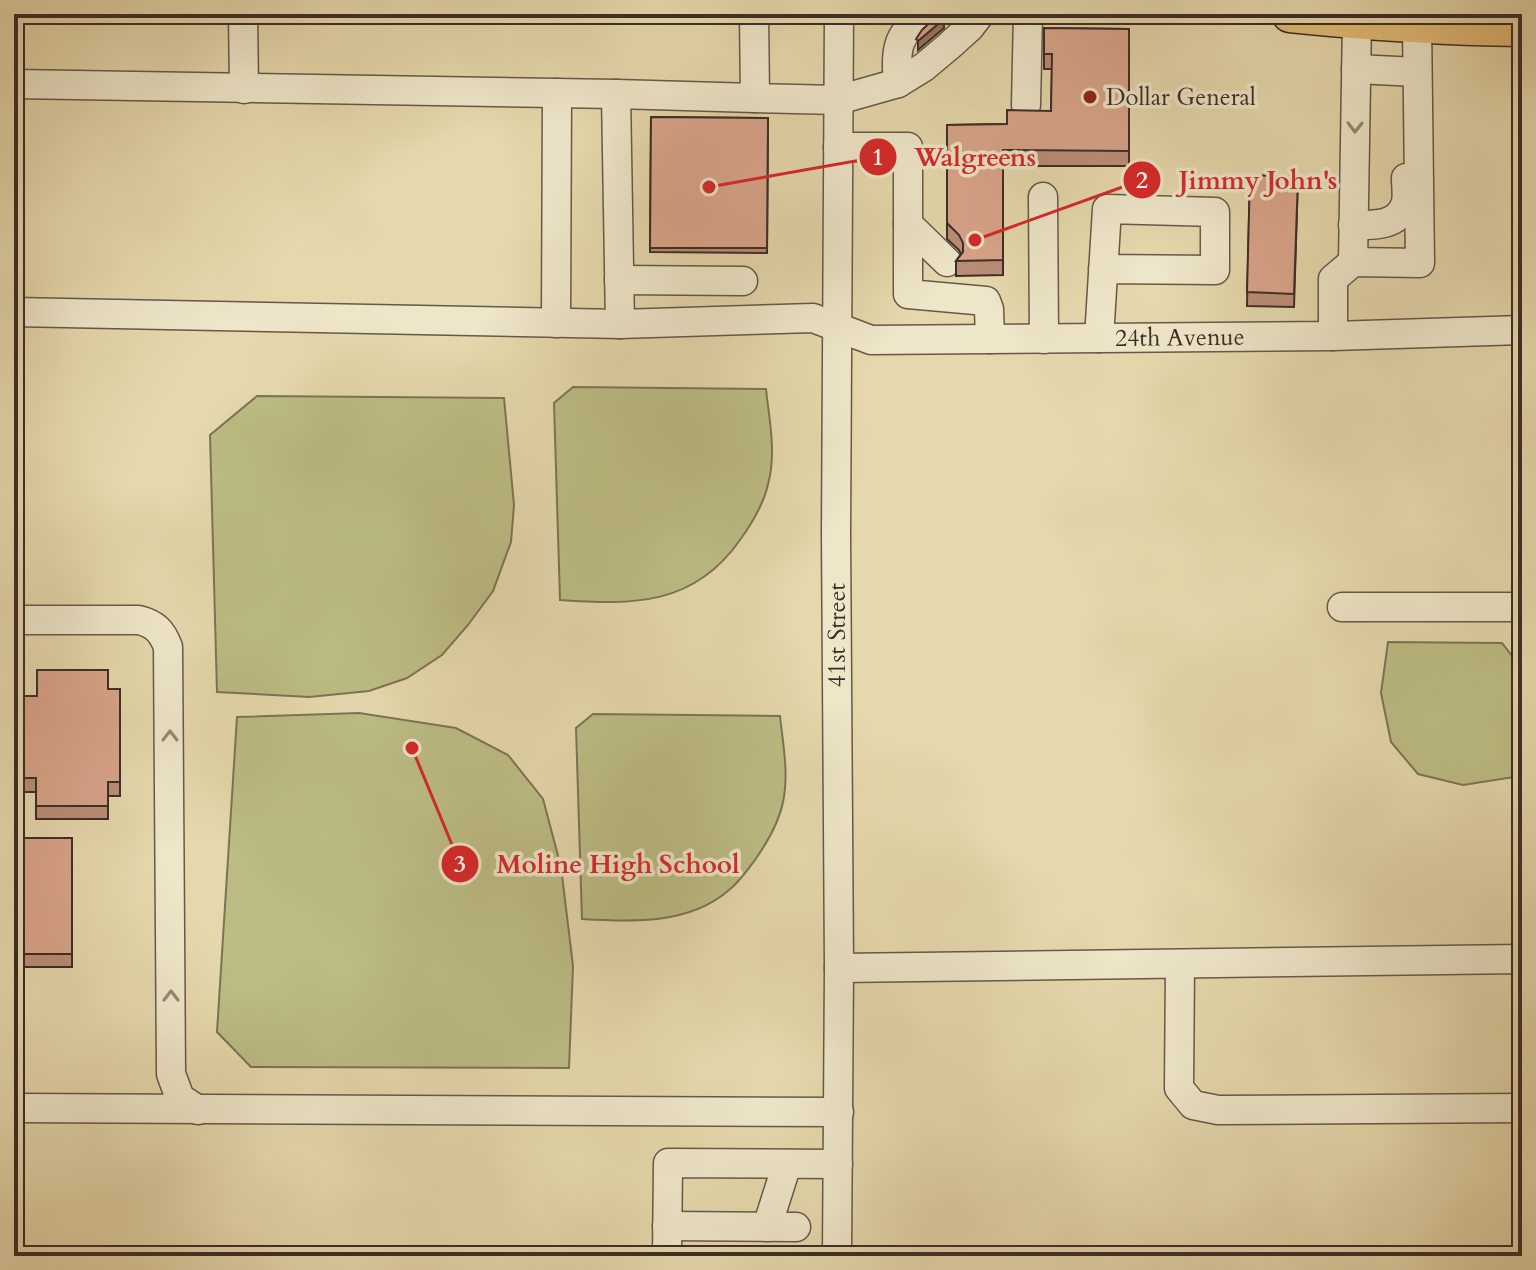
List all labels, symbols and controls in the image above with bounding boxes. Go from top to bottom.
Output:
place label: Dollar General [1106,81,1256,114]
marker: Dollar General [1081,88,1099,106]
one-way arrow [1346,121,1364,134]
callout: Walgreens [858,132,1052,182]
text: Walgreens [913,140,1036,175]
text: 1 [872,141,884,174]
callout: Jimmy John's [1122,155,1353,205]
text: Jimmy John's [1175,163,1337,198]
text: 2 [1136,164,1148,197]
street label: 24th Avenue [1115,320,1245,354]
street label: 41st Street [821,582,854,687]
one-way arrow [161,729,179,742]
callout: Moline High School [440,839,755,889]
text: Moline High School [496,847,740,882]
text: 3 [454,848,466,881]
one-way arrow [162,989,180,1002]

